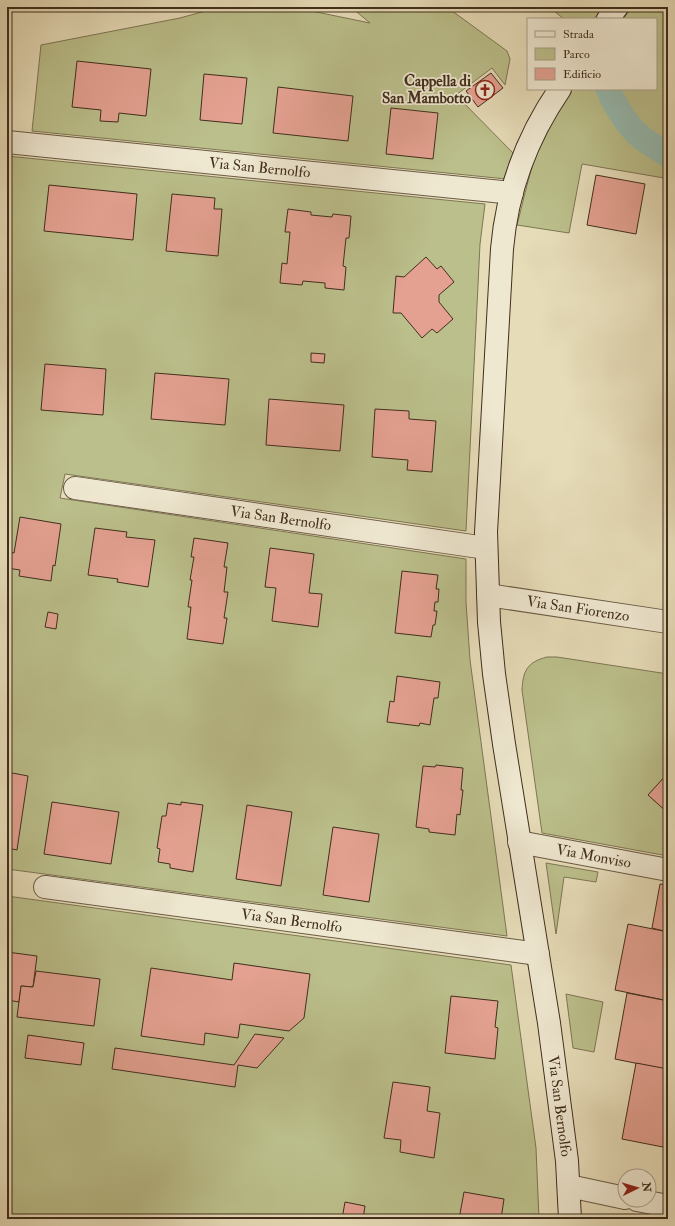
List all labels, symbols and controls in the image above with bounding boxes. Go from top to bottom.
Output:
legend [527,18,657,90]
text: Strada [563,27,595,42]
text: Parco [563,47,590,62]
text: Edificio [563,67,601,82]
place label: Cappella di San Mambotto [382,72,472,108]
church icon: Cappella di San Mambotto [474,79,496,101]
street label: Via San Bernolfo [208,153,311,182]
street label: Via San Bernolfo [229,501,333,535]
street label: Via San Fiorenzo [525,591,631,626]
street label: Via Monviso [555,840,633,872]
street label: Via San Bernolfo [240,904,343,937]
street label: Via San Bernolfo [544,1054,576,1158]
north arrow [617,1168,657,1208]
text: N [639,1181,653,1194]

